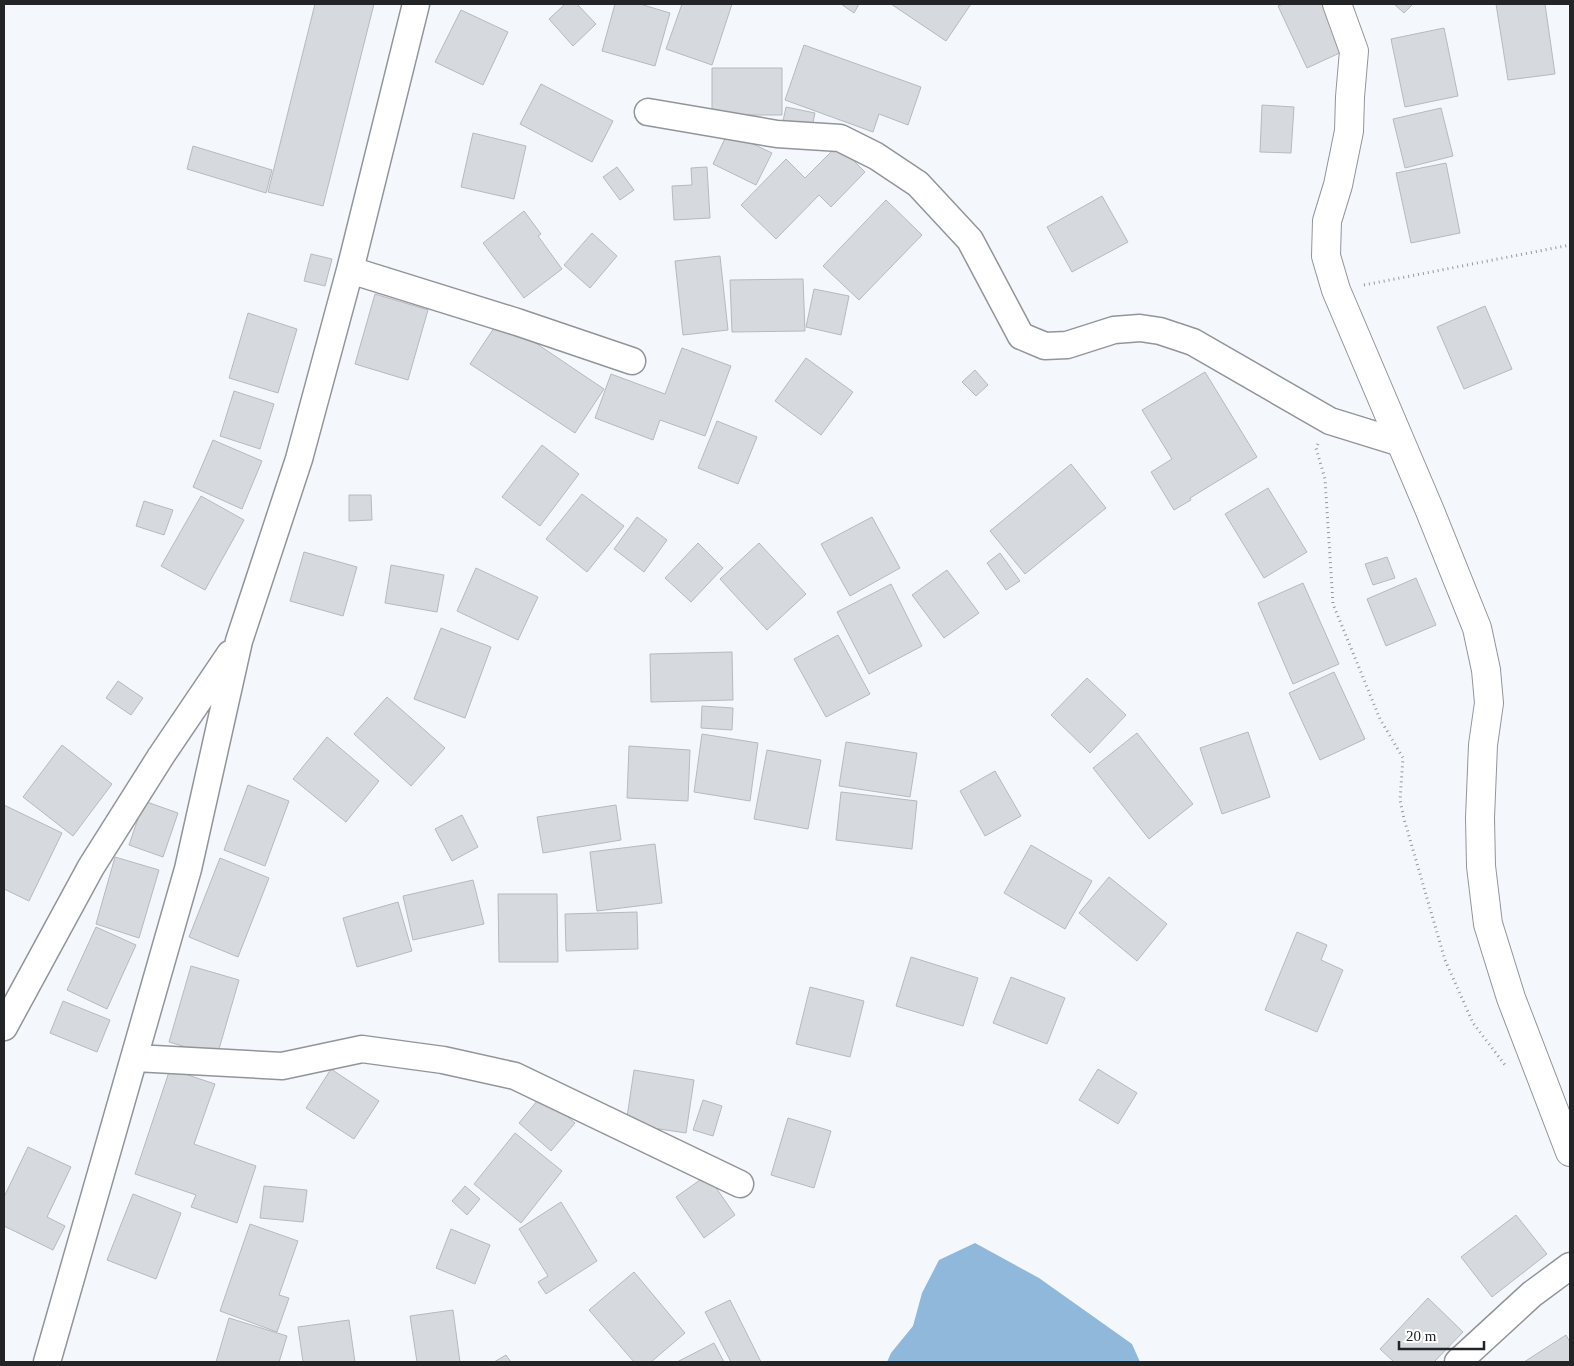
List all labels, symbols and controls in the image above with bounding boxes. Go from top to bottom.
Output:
scale bar [1399,1318,1484,1350]
text: 20 m [1406,1328,1437,1344]

